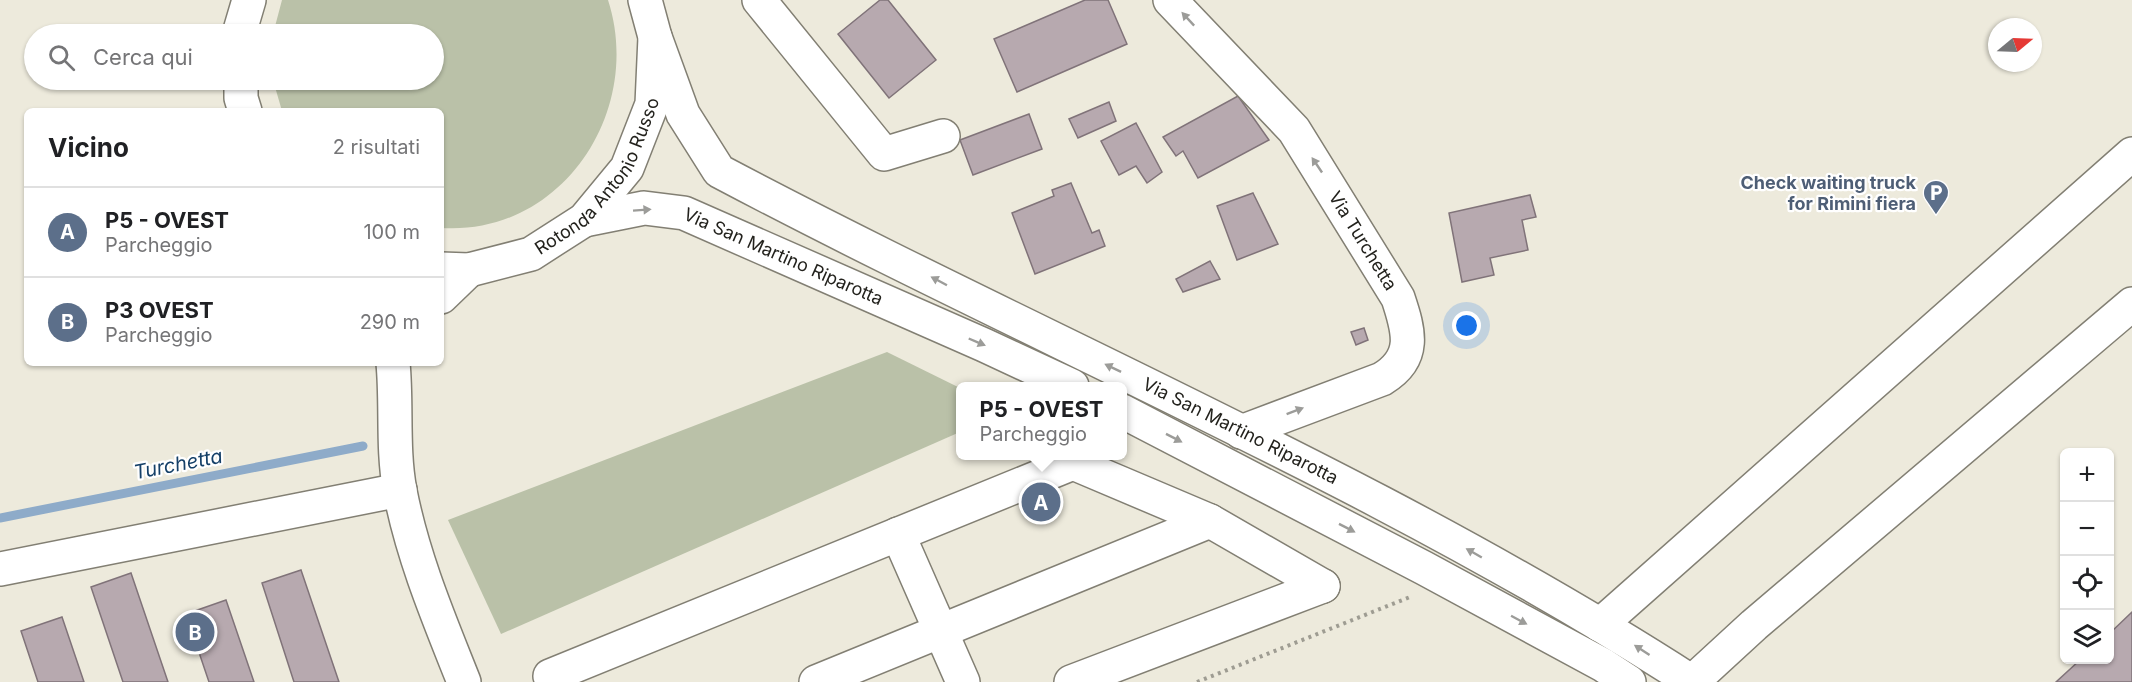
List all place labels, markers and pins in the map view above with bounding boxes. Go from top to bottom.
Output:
place label: Check waiting truck for Rimini fiera [1740,172,1917,214]
parking icon: Check waiting truck for Rimini fiera [1921,178,1951,216]
pin: A [1022,480,1060,524]
pin: B [176,610,214,654]

